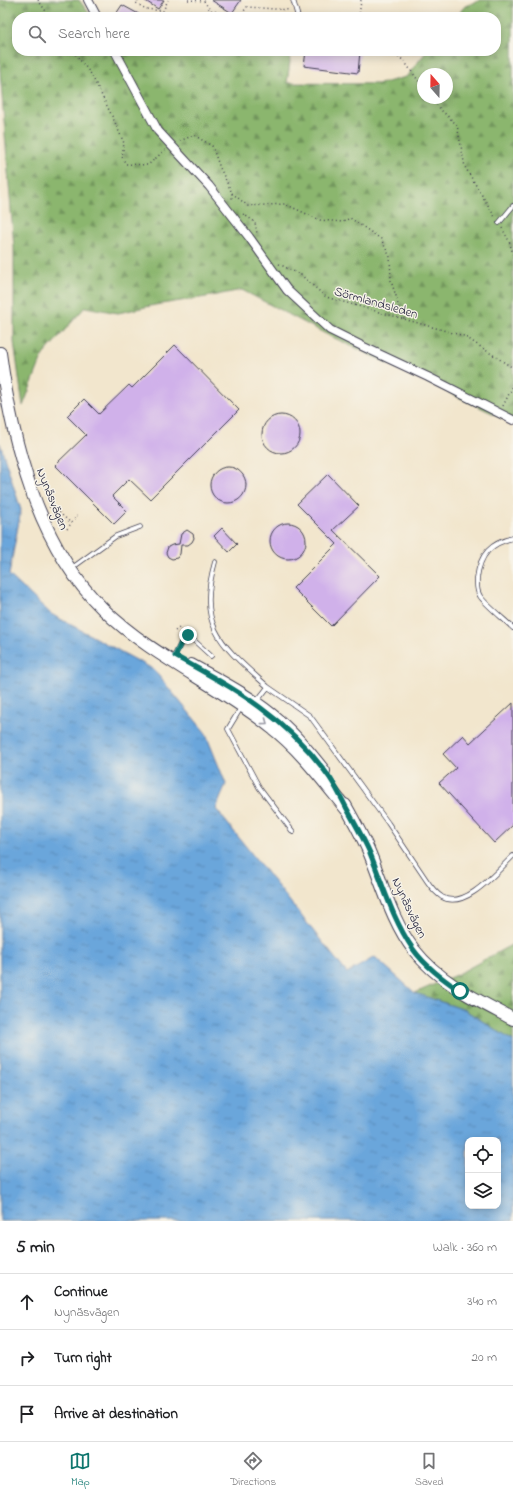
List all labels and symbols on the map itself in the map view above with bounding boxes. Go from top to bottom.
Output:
north arrow [417,68,453,104]
street label: Sörmlandsleden [332,282,420,324]
street label: Nynäsvägen [30,465,73,533]
route end [179,626,197,644]
one-way arrow [261,717,268,725]
street label: Nynäsvägen [386,874,431,942]
route start [451,982,469,1000]

